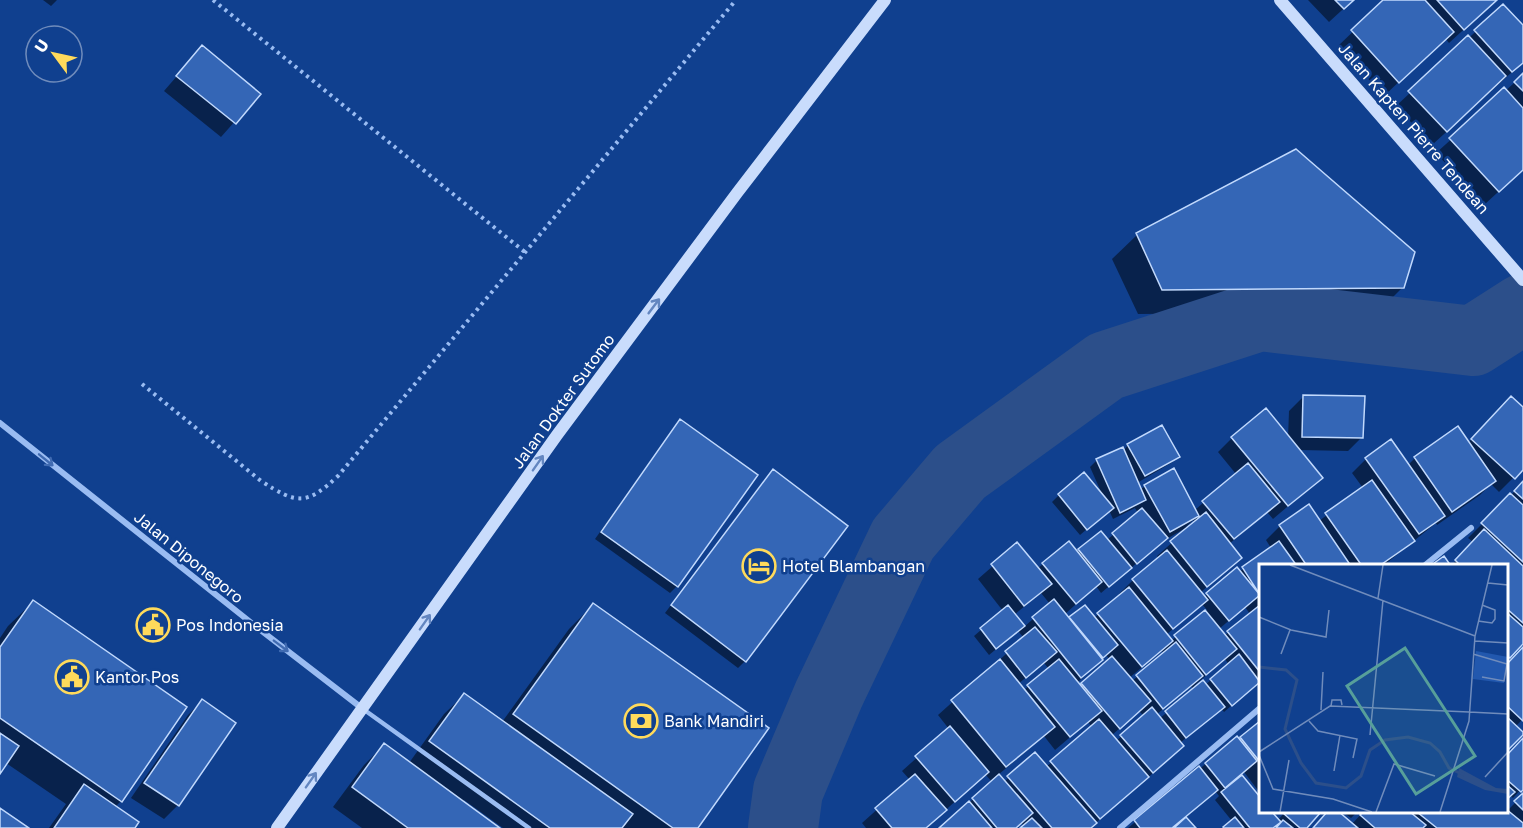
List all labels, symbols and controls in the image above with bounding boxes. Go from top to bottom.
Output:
north arrow [24,24,84,84]
text: U [30,35,53,56]
street label: Jalan Kapten Pierre Tendean [1334,38,1494,218]
one-way arrow [647,298,660,314]
street label: Jalan Dokter Sutomo [507,330,619,472]
one-way arrow [38,453,54,466]
one-way arrow [532,455,544,471]
street label: Jalan Diponegoro [130,507,248,607]
hotel icon: Hotel Blambangan [741,548,777,584]
place label: Hotel Blambangan [782,556,925,576]
inset map [1259,564,1508,813]
public building icon: Pos Indonesia [135,607,171,643]
one-way arrow [419,614,431,630]
place label: Pos Indonesia [176,615,284,635]
one-way arrow [273,640,289,653]
public building icon: Kantor Pos [54,659,90,695]
place label: Kantor Pos [95,667,179,687]
bank icon: Bank Mandiri [623,703,659,739]
place label: Bank Mandiri [664,711,764,731]
one-way arrow [305,773,317,789]

